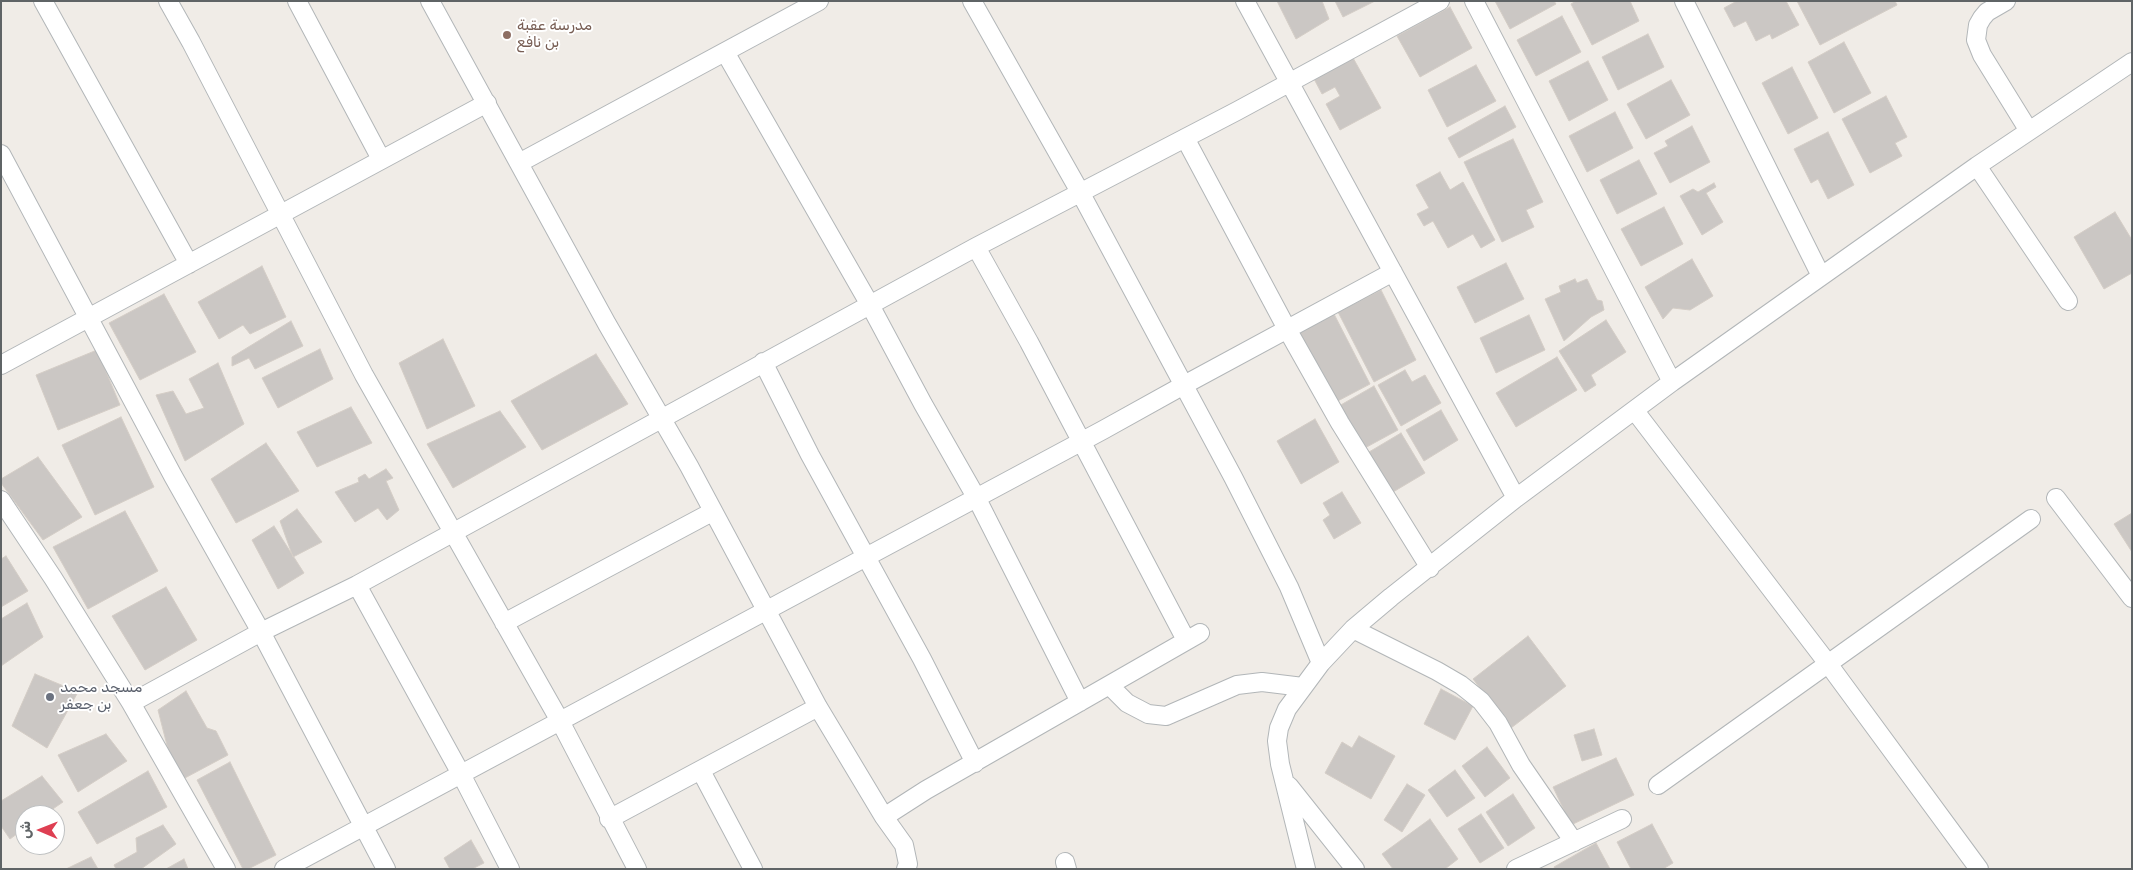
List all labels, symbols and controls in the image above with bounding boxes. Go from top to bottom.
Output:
place label: مدرسة عقبة بن نافع [517,17,592,52]
marker: مدرسة عقبة بن نافع [501,29,513,41]
place label: مسجد محمد بن جعفر [60,679,142,714]
marker: مسجد محمد بن جعفر [44,691,56,703]
north arrow [15,805,65,855]
text: ش [17,821,34,839]

